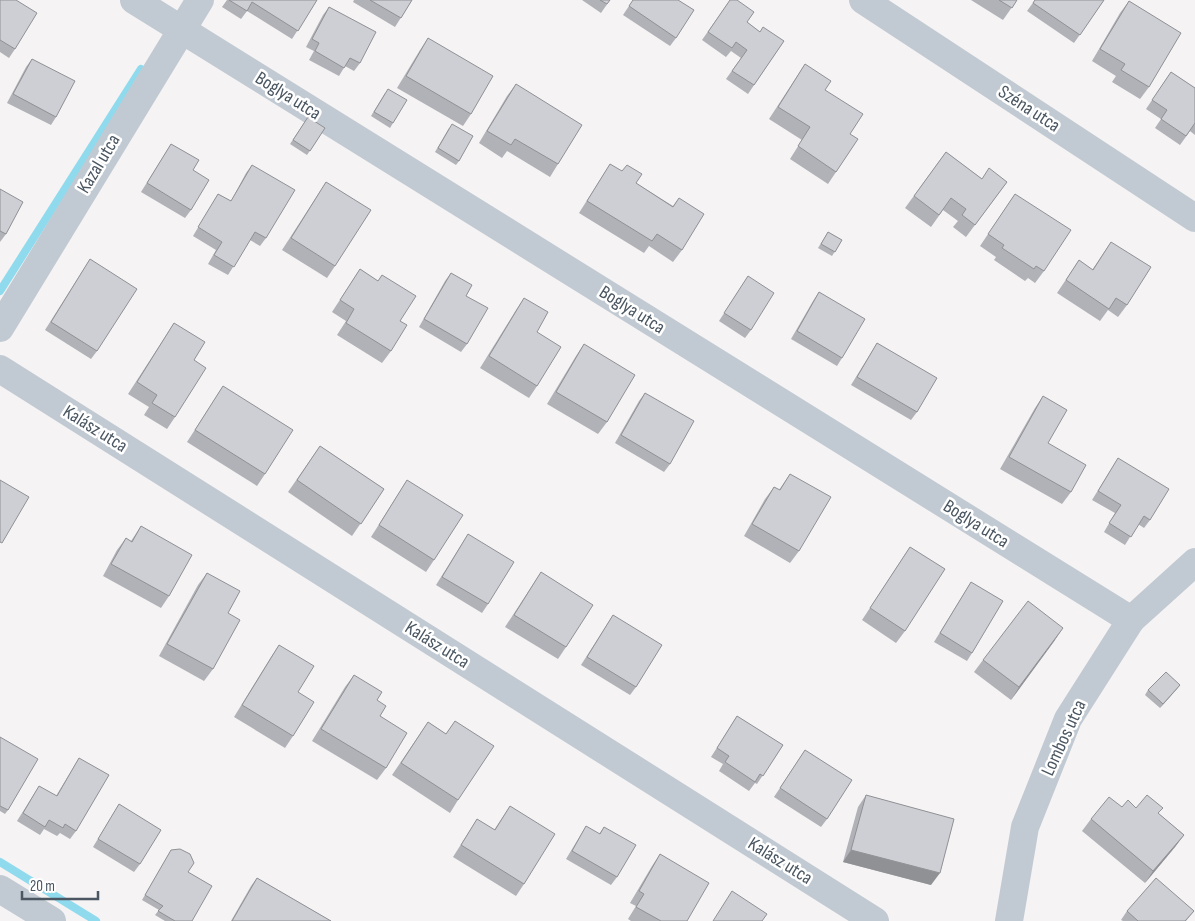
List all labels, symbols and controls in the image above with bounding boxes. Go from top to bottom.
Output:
street label: Boglya utca [251,67,325,125]
street label: Széna utca [994,81,1064,137]
street label: Kazal utca [72,130,126,198]
street label: Boglya utca [595,281,669,339]
street label: Kalász utca [59,400,131,458]
street label: Boglya utca [939,495,1013,553]
street label: Kalász utca [401,616,473,674]
street label: Lombos utca [1037,697,1091,779]
street label: Kalász utca [744,832,816,890]
scale bar [22,868,99,900]
text: 20 m [30,877,55,896]

